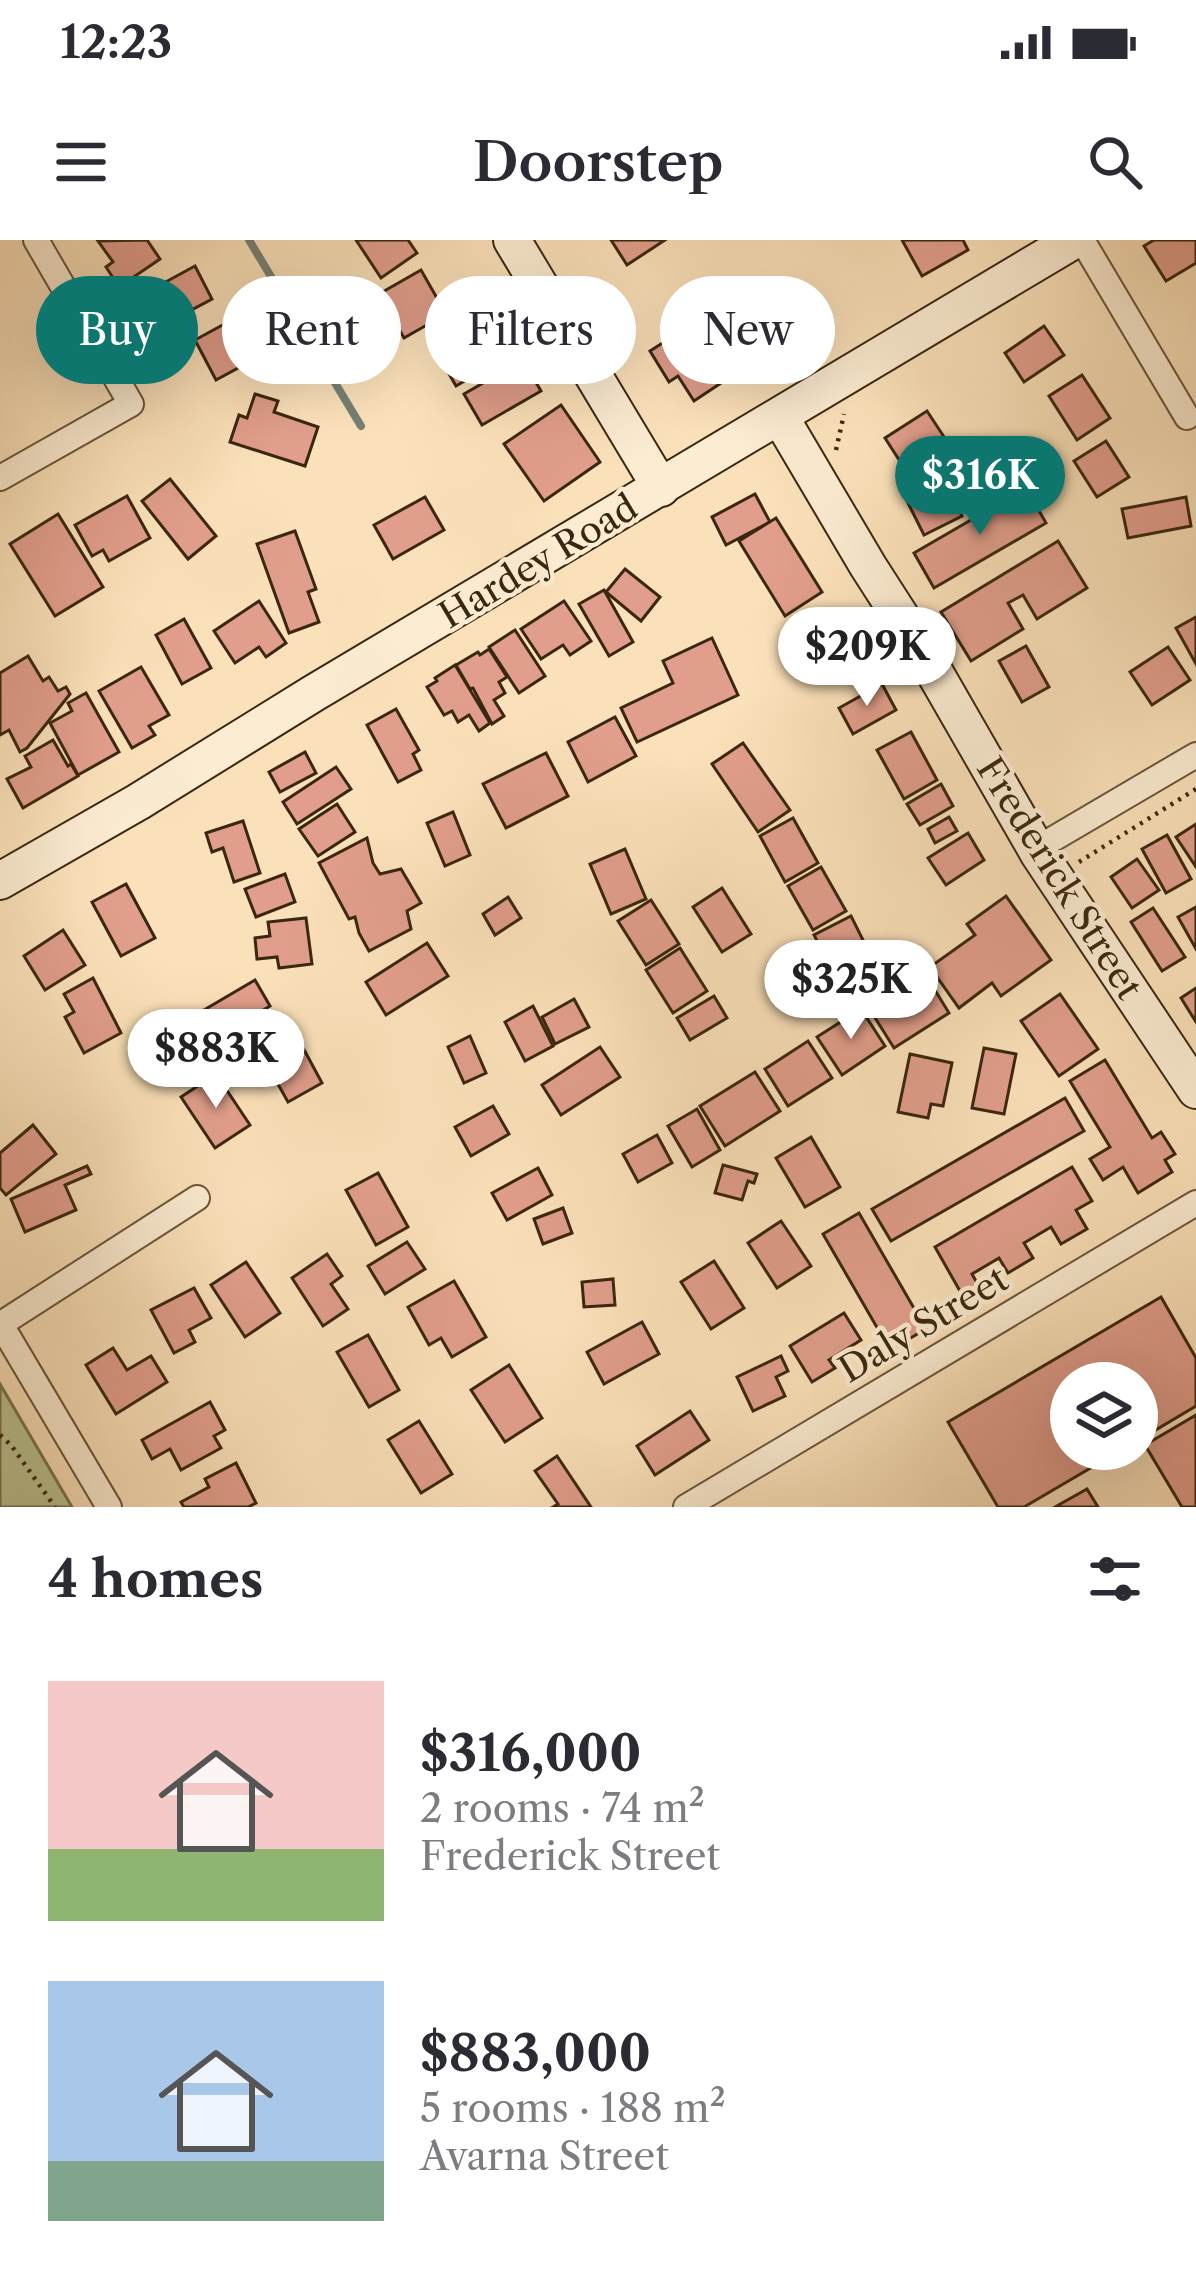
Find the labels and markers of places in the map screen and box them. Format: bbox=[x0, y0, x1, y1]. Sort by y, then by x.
pin: $316K bbox=[896, 436, 1064, 538]
pin: $209K bbox=[783, 607, 951, 709]
pin: $325K bbox=[767, 940, 935, 1042]
pin: $883K bbox=[132, 1009, 300, 1111]

